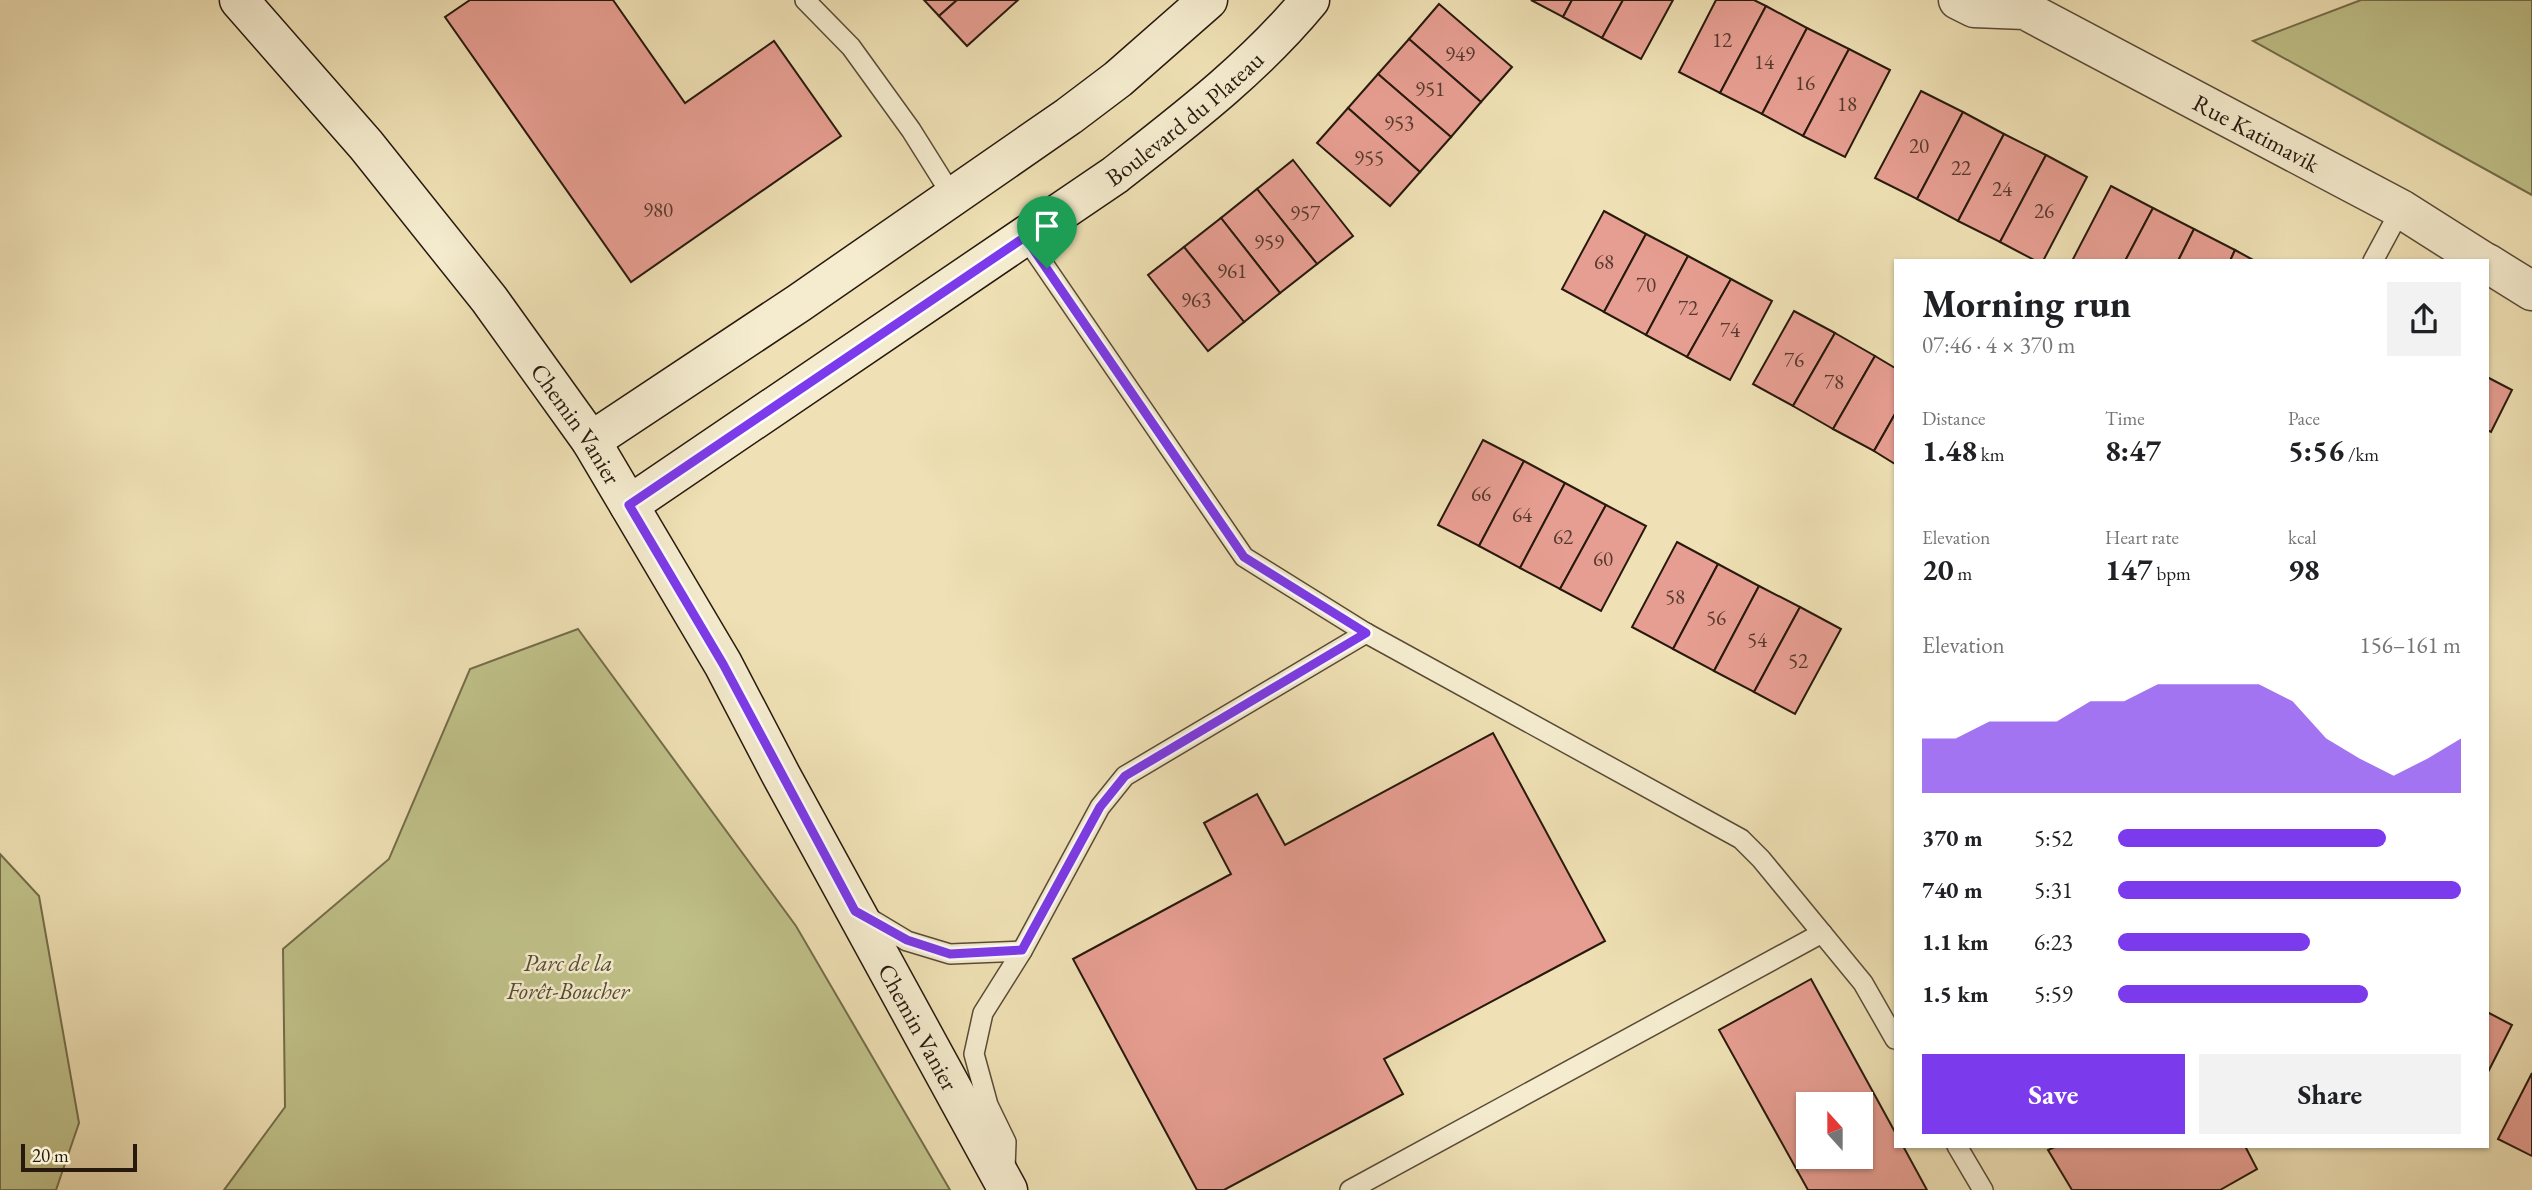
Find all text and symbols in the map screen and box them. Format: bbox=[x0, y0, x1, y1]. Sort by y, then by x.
house number: 12 bbox=[1712, 26, 1732, 53]
house number: 949 bbox=[1445, 40, 1475, 67]
street label: Boulevard du Plateau bbox=[1099, 44, 1270, 193]
house number: 14 bbox=[1754, 48, 1775, 75]
house number: 16 bbox=[1795, 69, 1815, 96]
house number: 951 bbox=[1415, 75, 1445, 102]
street label: Rue Katimavik bbox=[2188, 86, 2326, 179]
house number: 18 bbox=[1837, 90, 1857, 117]
house number: 953 bbox=[1384, 109, 1414, 136]
house number: 20 bbox=[1909, 132, 1929, 159]
house number: 955 bbox=[1354, 144, 1384, 171]
house number: 22 bbox=[1951, 154, 1971, 181]
house number: 24 bbox=[1992, 175, 2013, 202]
house number: 980 bbox=[643, 196, 673, 223]
pin bbox=[1017, 196, 1077, 268]
house number: 26 bbox=[2034, 197, 2054, 224]
house number: 957 bbox=[1290, 199, 1321, 226]
icon: arrive bbox=[1028, 207, 1066, 245]
house number: 959 bbox=[1254, 228, 1284, 255]
house number: 68 bbox=[1594, 248, 1614, 275]
house number: 961 bbox=[1217, 257, 1247, 284]
house number: 70 bbox=[1636, 271, 1656, 298]
text: Morning run bbox=[1922, 279, 2131, 328]
button: share bbox=[2387, 282, 2461, 356]
house number: 963 bbox=[1181, 286, 1211, 313]
house number: 72 bbox=[1678, 294, 1698, 321]
house number: 74 bbox=[1720, 316, 1741, 343]
text: 07:46 · 4 × 370 m bbox=[1922, 330, 2075, 360]
house number: 76 bbox=[1784, 346, 1804, 373]
street label: Chemin Vanier bbox=[524, 357, 628, 490]
house number: 78 bbox=[1824, 368, 1844, 395]
text: Distance bbox=[1922, 406, 1985, 431]
text: Time bbox=[2105, 406, 2145, 431]
text: Pace bbox=[2288, 406, 2320, 431]
text: 1.48 bbox=[1922, 431, 1977, 470]
text: 8:47 bbox=[2105, 431, 2161, 470]
text: 5:56 bbox=[2288, 431, 2344, 470]
text: km bbox=[1977, 442, 2005, 467]
text: /km bbox=[2344, 442, 2379, 467]
house number: 66 bbox=[1471, 480, 1491, 507]
house number: 64 bbox=[1512, 501, 1533, 528]
house number: 62 bbox=[1553, 523, 1573, 550]
text: Elevation bbox=[1922, 525, 1990, 550]
text: Heart rate bbox=[2105, 525, 2179, 550]
text: kcal bbox=[2288, 525, 2317, 550]
house number: 60 bbox=[1593, 545, 1613, 572]
text: 20 bbox=[1922, 550, 1954, 589]
text: 147 bbox=[2105, 550, 2153, 589]
text: 98 bbox=[2288, 550, 2320, 589]
text: m bbox=[1954, 561, 1972, 586]
text: bpm bbox=[2153, 561, 2191, 586]
house number: 58 bbox=[1665, 583, 1685, 610]
house number: 56 bbox=[1706, 604, 1726, 631]
house number: 54 bbox=[1747, 626, 1768, 653]
text: Elevation bbox=[1922, 630, 2005, 660]
text: 156–161 m bbox=[2360, 630, 2461, 660]
house number: 52 bbox=[1788, 647, 1808, 674]
text: 370 m bbox=[1922, 823, 1983, 853]
text: 5:52 bbox=[2034, 823, 2073, 853]
text: 740 m bbox=[1922, 875, 1983, 905]
text: 5:31 bbox=[2034, 875, 2073, 905]
text: 1.1 km bbox=[1922, 927, 1989, 957]
text: 6:23 bbox=[2034, 927, 2073, 957]
park label: Parc de la Forêt-Boucher bbox=[506, 947, 631, 1006]
street label: Chemin Vanier bbox=[871, 958, 966, 1096]
text: 1.5 km bbox=[1922, 979, 1989, 1009]
text: 5:59 bbox=[2034, 979, 2073, 1009]
button: Save bbox=[1922, 1054, 2185, 1134]
button: Share bbox=[2199, 1054, 2461, 1134]
north arrow bbox=[1796, 1092, 1872, 1169]
map controls bbox=[1796, 1092, 1873, 1169]
scale bar bbox=[21, 1141, 136, 1173]
text: 20 m bbox=[32, 1143, 69, 1168]

